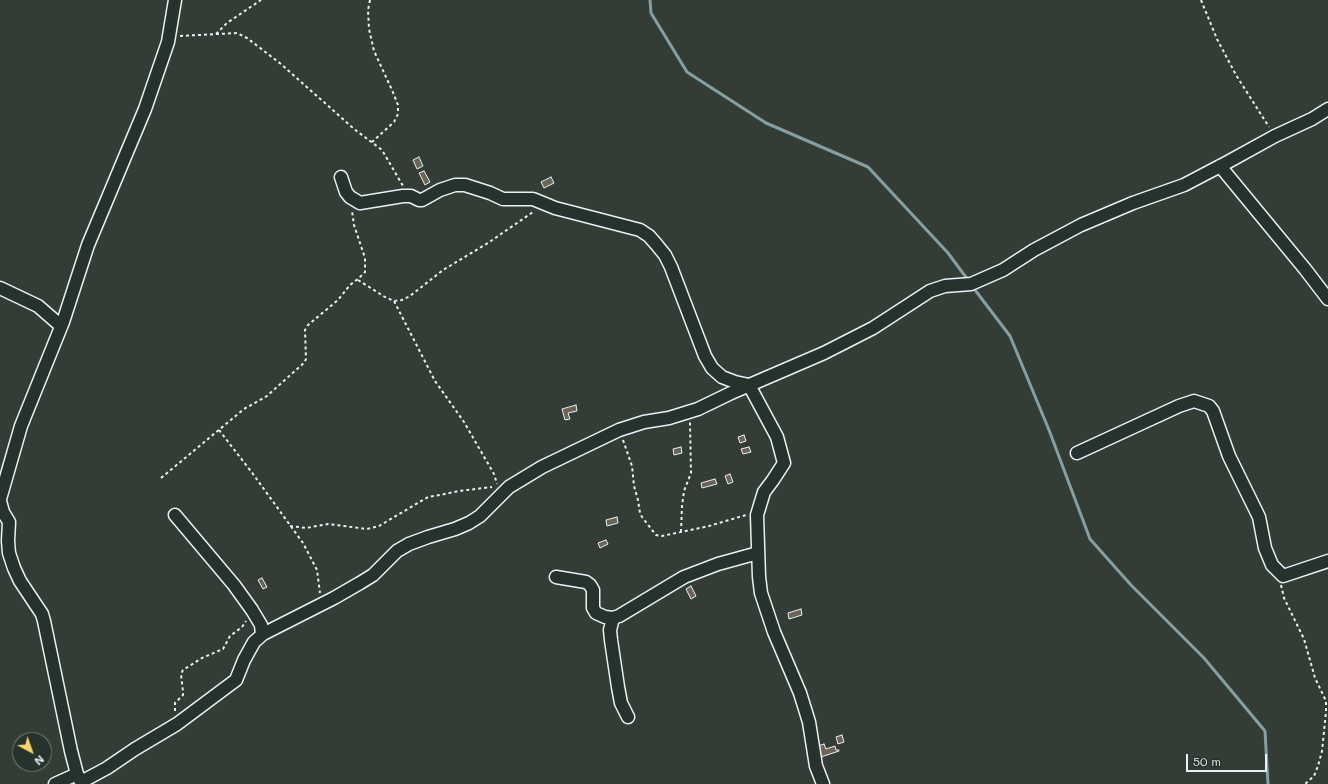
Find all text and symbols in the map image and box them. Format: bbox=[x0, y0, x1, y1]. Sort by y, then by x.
north arrow bbox=[12, 732, 52, 772]
scale bar bbox=[1188, 746, 1269, 772]
text: N bbox=[31, 752, 48, 769]
text: 50 m bbox=[1193, 753, 1221, 769]

